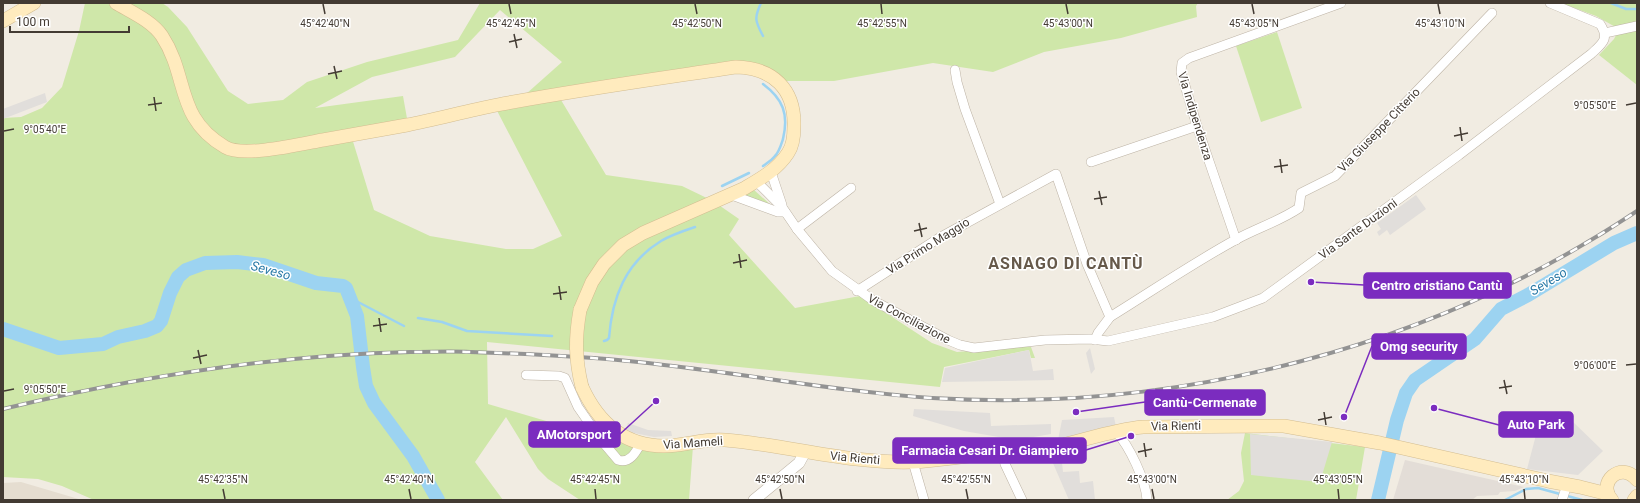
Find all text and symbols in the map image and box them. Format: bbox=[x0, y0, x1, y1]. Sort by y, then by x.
scale bar bbox=[10, 8, 129, 34]
text: 100 m bbox=[16, 15, 50, 29]
text: 45°42'40"N bbox=[300, 18, 350, 29]
text: 45°42'45"N bbox=[486, 18, 536, 29]
text: 45°42'50"N bbox=[672, 18, 722, 29]
text: 45°42'55"N bbox=[857, 18, 907, 29]
text: 45°43'00"N bbox=[1043, 18, 1093, 29]
text: 45°43'05"N bbox=[1229, 18, 1279, 29]
text: 45°43'10"N bbox=[1415, 18, 1465, 29]
street label: Via Indipendenza bbox=[1175, 70, 1215, 162]
street label: Via Giuseppe Citterio bbox=[1335, 85, 1423, 175]
text: 9°05'50"E bbox=[1574, 100, 1617, 111]
text: 9°05'40"E bbox=[24, 124, 67, 135]
street label: Via Sante Duzioni bbox=[1316, 196, 1400, 262]
street label: Via Primo Maggio bbox=[884, 215, 972, 277]
district label: ASNAGO DI CANTÙ bbox=[988, 254, 1144, 273]
water label: Seveso bbox=[249, 258, 292, 283]
water label: Seveso bbox=[1527, 265, 1569, 298]
callout: Centro cristiano Cantù bbox=[1364, 273, 1511, 298]
text: Centro cristiano Cantù bbox=[1371, 278, 1503, 293]
street label: Via Conciliazione bbox=[865, 291, 953, 347]
callout: Omg security bbox=[1372, 334, 1466, 359]
text: Omg security bbox=[1380, 339, 1458, 354]
text: 9°06'00"E bbox=[1574, 360, 1617, 371]
text: 9°05'50"E bbox=[24, 384, 67, 395]
callout: Cantù-Cermenate bbox=[1145, 390, 1265, 415]
text: Cantù-Cermenate bbox=[1153, 395, 1257, 410]
callout: Auto Park bbox=[1499, 412, 1573, 437]
text: Auto Park bbox=[1507, 417, 1566, 432]
street label: Via Rienti bbox=[1151, 419, 1201, 433]
callout: AMotorsport bbox=[529, 422, 620, 447]
text: AMotorsport bbox=[537, 427, 612, 442]
street label: Via Mameli bbox=[663, 434, 723, 452]
callout: Farmacia Cesari Dr. Giampiero bbox=[893, 438, 1086, 463]
text: Farmacia Cesari Dr. Giampiero bbox=[901, 443, 1079, 458]
street label: Via Rienti bbox=[829, 449, 881, 467]
text: 45°42'35"N bbox=[198, 474, 248, 485]
text: 45°42'40"N bbox=[384, 474, 434, 485]
text: 45°42'45"N bbox=[570, 474, 620, 485]
text: 45°42'50"N bbox=[755, 474, 805, 485]
text: 45°42'55"N bbox=[941, 474, 991, 485]
text: 45°43'00"N bbox=[1127, 474, 1177, 485]
text: 45°43'05"N bbox=[1313, 474, 1363, 485]
text: 45°43'10"N bbox=[1499, 474, 1549, 485]

